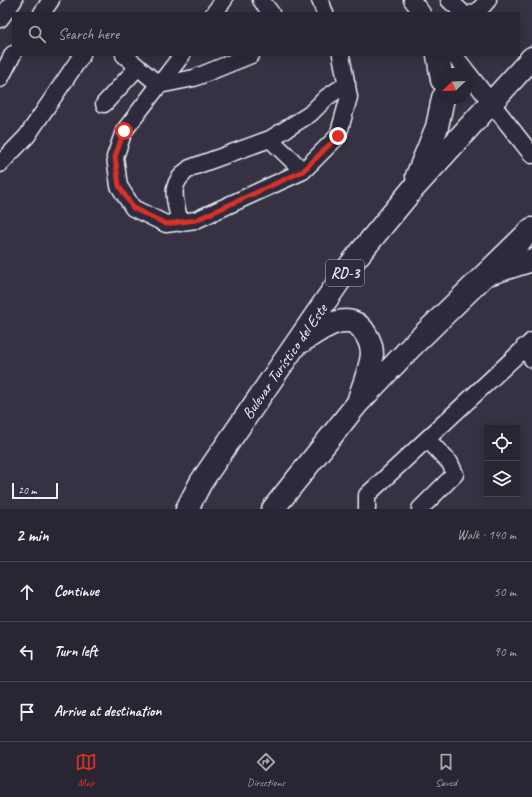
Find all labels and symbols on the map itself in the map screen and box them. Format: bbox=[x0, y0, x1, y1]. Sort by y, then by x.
north arrow bbox=[436, 68, 472, 104]
route start bbox=[115, 122, 133, 140]
route end bbox=[329, 127, 347, 145]
road number: RD-3 bbox=[326, 260, 364, 286]
street label: Bulevar Turístico del Este bbox=[238, 299, 333, 423]
scale bar bbox=[12, 481, 58, 500]

